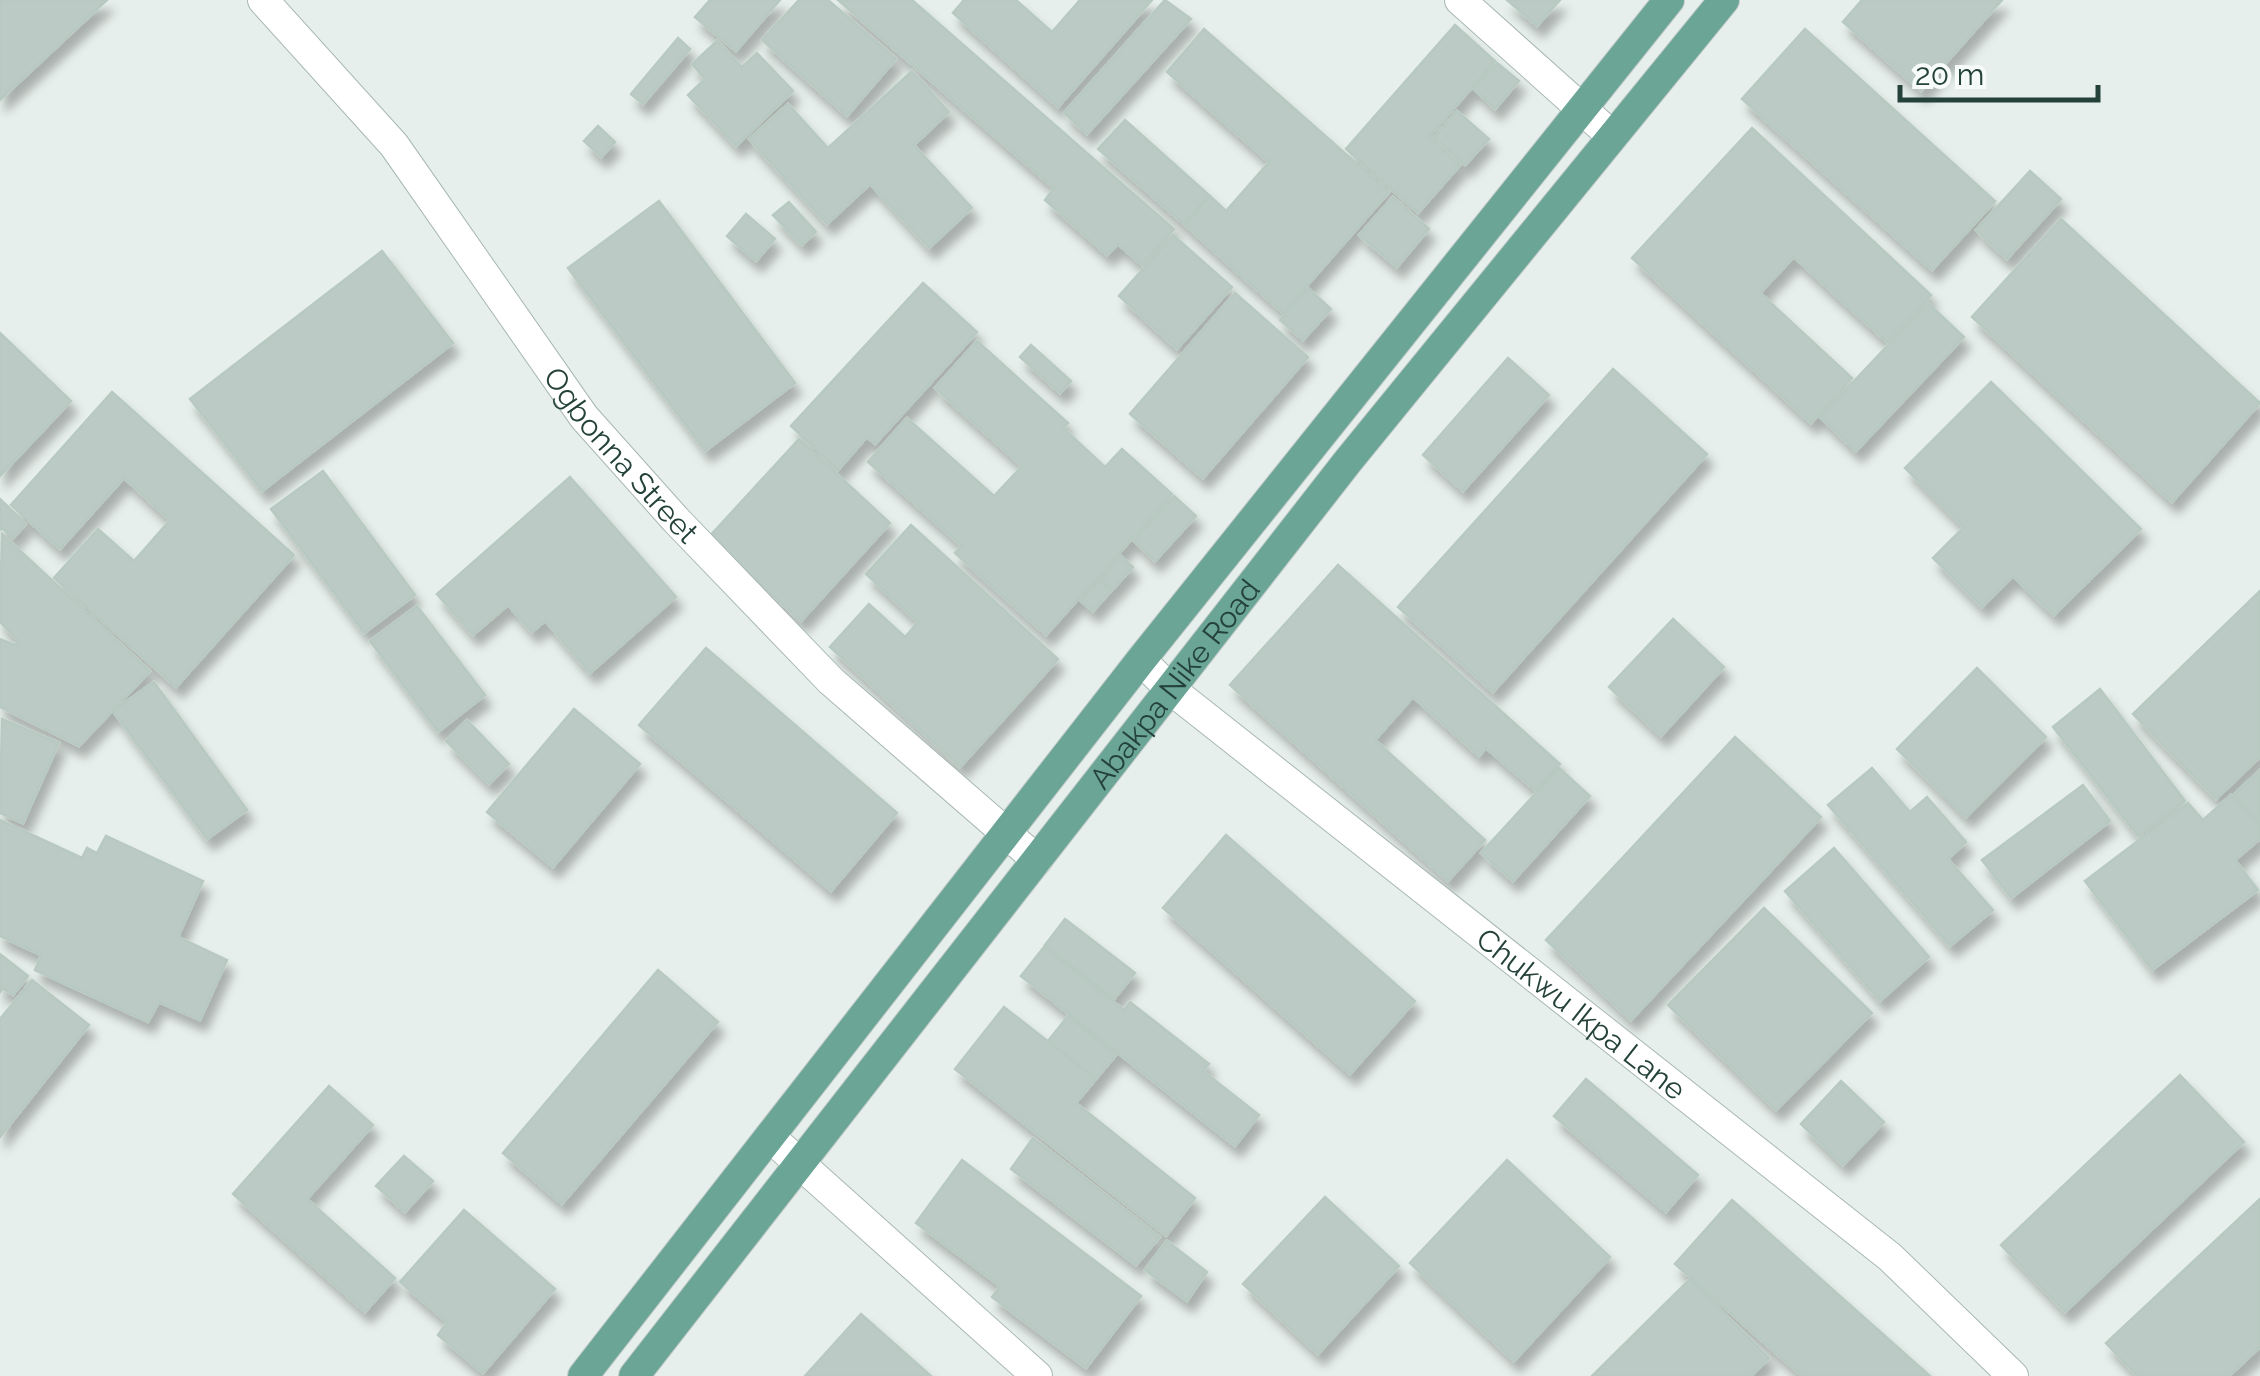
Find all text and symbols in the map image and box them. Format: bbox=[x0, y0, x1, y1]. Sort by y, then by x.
scale bar bbox=[1900, 40, 2098, 102]
text: 20 m bbox=[1915, 57, 1984, 92]
street label: Ogbonna Street bbox=[537, 360, 706, 550]
street label: Abakpa Nike Road bbox=[1082, 572, 1267, 795]
street label: Chukwu Ikpa Lane bbox=[1470, 920, 1693, 1107]

